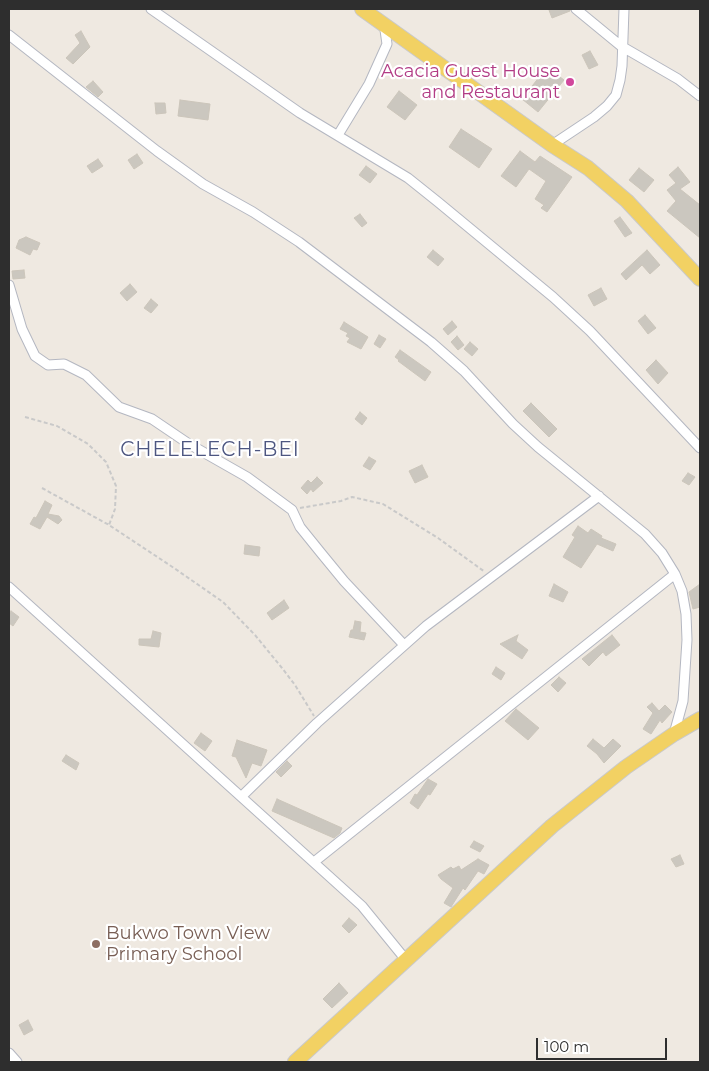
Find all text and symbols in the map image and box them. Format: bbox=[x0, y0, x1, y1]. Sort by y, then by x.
place label: Acacia Guest House and Restaurant bbox=[381, 61, 560, 104]
marker: Acacia Guest House and Restaurant bbox=[564, 76, 576, 88]
district label: CHELELECH-BEI bbox=[119, 438, 301, 462]
place label: Bukwo Town View Primary School bbox=[106, 923, 270, 966]
marker: Bukwo Town View Primary School bbox=[90, 938, 102, 950]
scale bar bbox=[539, 1028, 670, 1060]
text: 100 m bbox=[544, 1037, 589, 1056]

